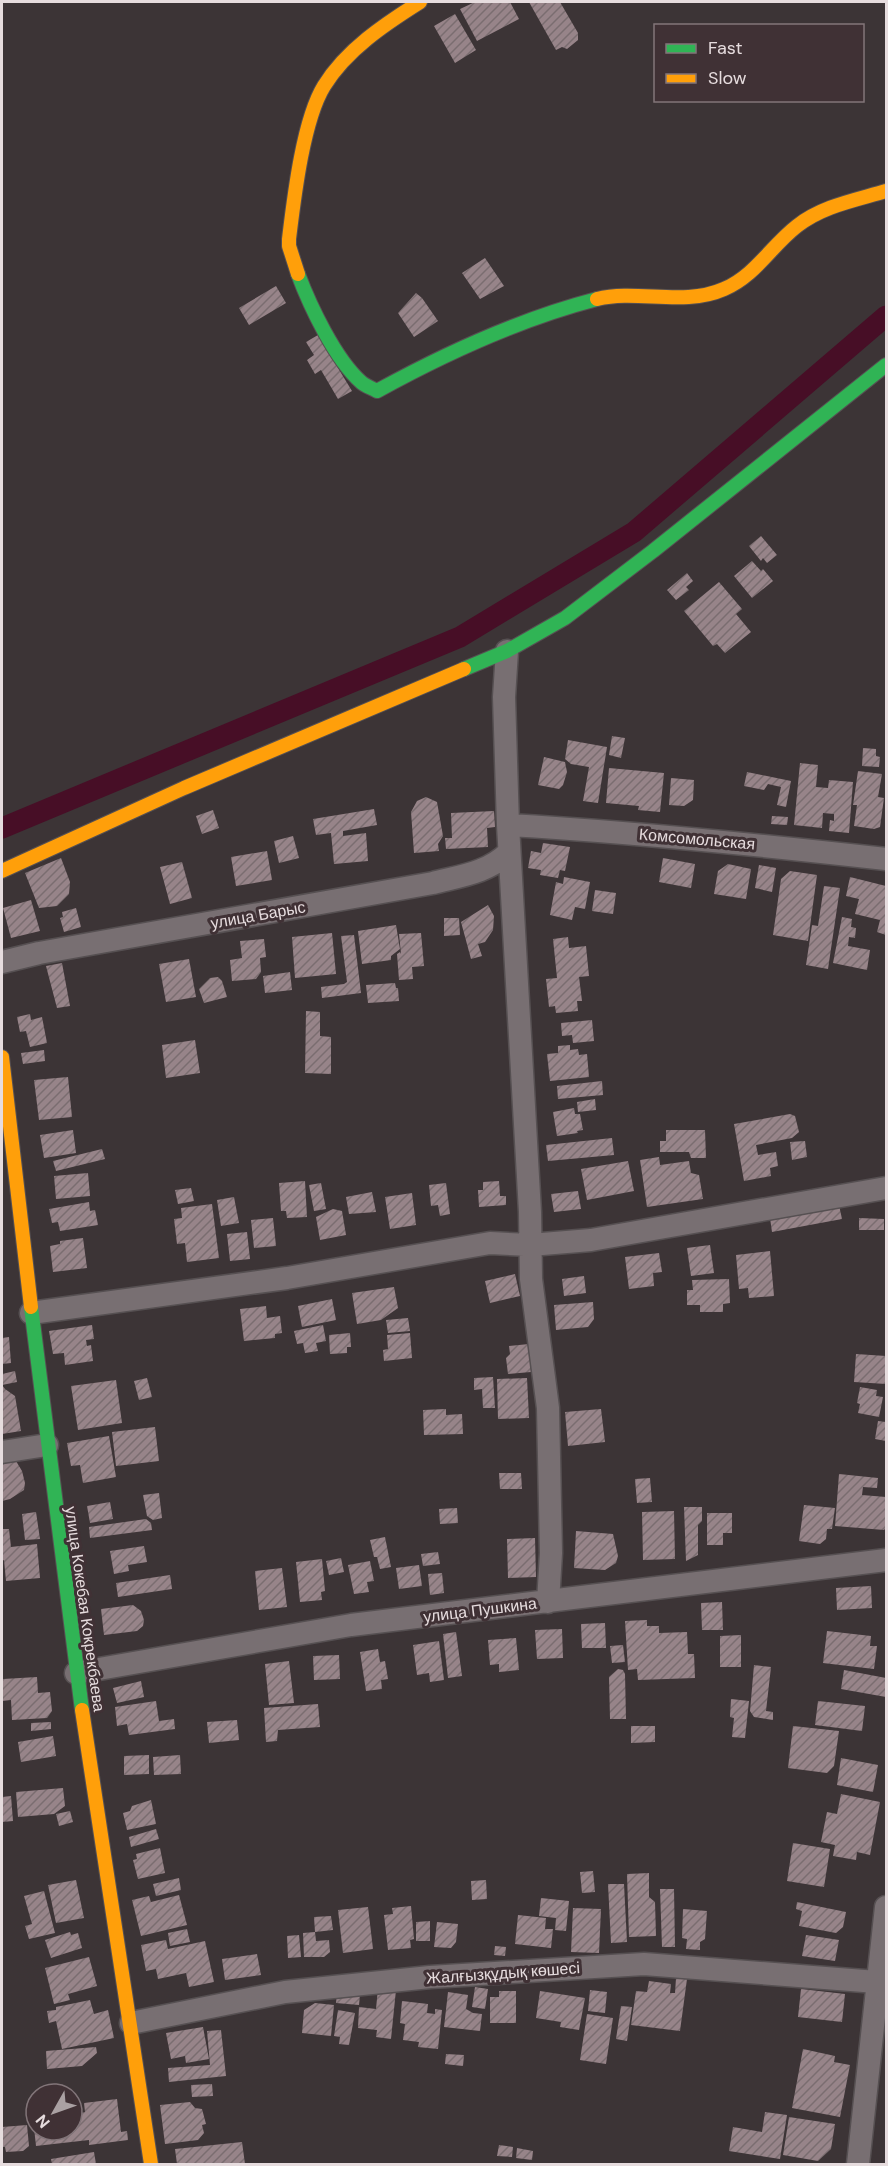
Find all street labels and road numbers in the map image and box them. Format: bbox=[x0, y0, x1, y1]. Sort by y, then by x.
street label: Комсомольская bbox=[638, 823, 756, 855]
street label: улица Барыс bbox=[209, 896, 307, 934]
street label: улица Кокебая Кокрекбаева bbox=[60, 1505, 110, 1713]
street label: улица Пушкина bbox=[422, 1593, 538, 1627]
street label: Жалғызқұдық көшесі bbox=[425, 1957, 581, 1989]

